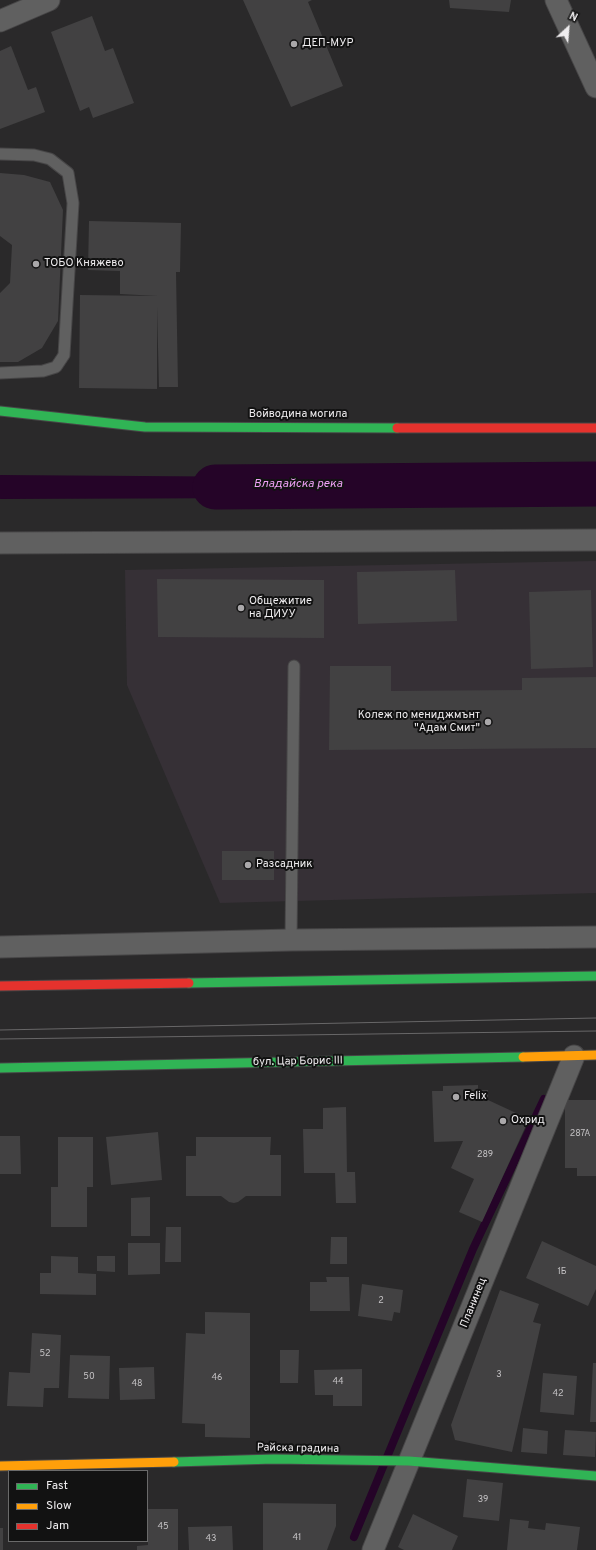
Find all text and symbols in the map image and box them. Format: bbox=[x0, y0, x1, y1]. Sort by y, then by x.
north arrow bbox=[548, 8, 588, 48]
text: N bbox=[567, 9, 580, 25]
place label: ДЕП-МУР bbox=[302, 37, 353, 51]
marker: ДЕП-МУР bbox=[289, 39, 299, 49]
place label: ТОБО Княжево bbox=[44, 257, 124, 271]
marker: ТОБО Княжево bbox=[31, 259, 41, 269]
street label: Войводина могила bbox=[249, 408, 347, 422]
water label: Владайска река bbox=[254, 478, 342, 492]
place label: Общежитие на ДИУУ bbox=[249, 595, 312, 621]
marker: Общежитие на ДИУУ bbox=[236, 603, 246, 613]
place label: Колеж по мениджмънт "Адам Смит" bbox=[358, 709, 480, 735]
marker: Колеж по мениджмънт "Адам Смит" bbox=[483, 717, 493, 727]
place label: Разсадник bbox=[256, 858, 313, 872]
marker: Разсадник bbox=[243, 860, 253, 870]
street label: бул. Цар Борис III bbox=[253, 1055, 343, 1069]
place label: Felix bbox=[464, 1090, 487, 1104]
marker: Felix bbox=[451, 1092, 461, 1102]
place label: Охрид bbox=[511, 1114, 545, 1128]
marker: Охрид bbox=[498, 1116, 508, 1126]
house number: 287A bbox=[570, 1129, 590, 1139]
house number: 289 bbox=[477, 1150, 493, 1160]
house number: 1Б bbox=[557, 1267, 567, 1277]
street label: Планинец bbox=[458, 1276, 490, 1330]
house number: 2 bbox=[378, 1296, 384, 1306]
house number: 52 bbox=[39, 1349, 51, 1359]
house number: 3 bbox=[496, 1370, 502, 1380]
house number: 50 bbox=[83, 1372, 95, 1382]
house number: 46 bbox=[212, 1373, 222, 1383]
house number: 44 bbox=[332, 1377, 344, 1387]
house number: 48 bbox=[131, 1379, 143, 1389]
house number: 42 bbox=[552, 1389, 564, 1399]
street label: Райска градина bbox=[257, 1442, 339, 1456]
legend bbox=[8, 1470, 148, 1542]
text: Fast bbox=[46, 1478, 68, 1494]
house number: 39 bbox=[478, 1495, 488, 1505]
text: Slow bbox=[46, 1498, 72, 1514]
text: Jam bbox=[46, 1518, 69, 1534]
house number: 45 bbox=[157, 1522, 169, 1532]
house number: 41 bbox=[293, 1533, 301, 1543]
house number: 43 bbox=[205, 1534, 217, 1544]

